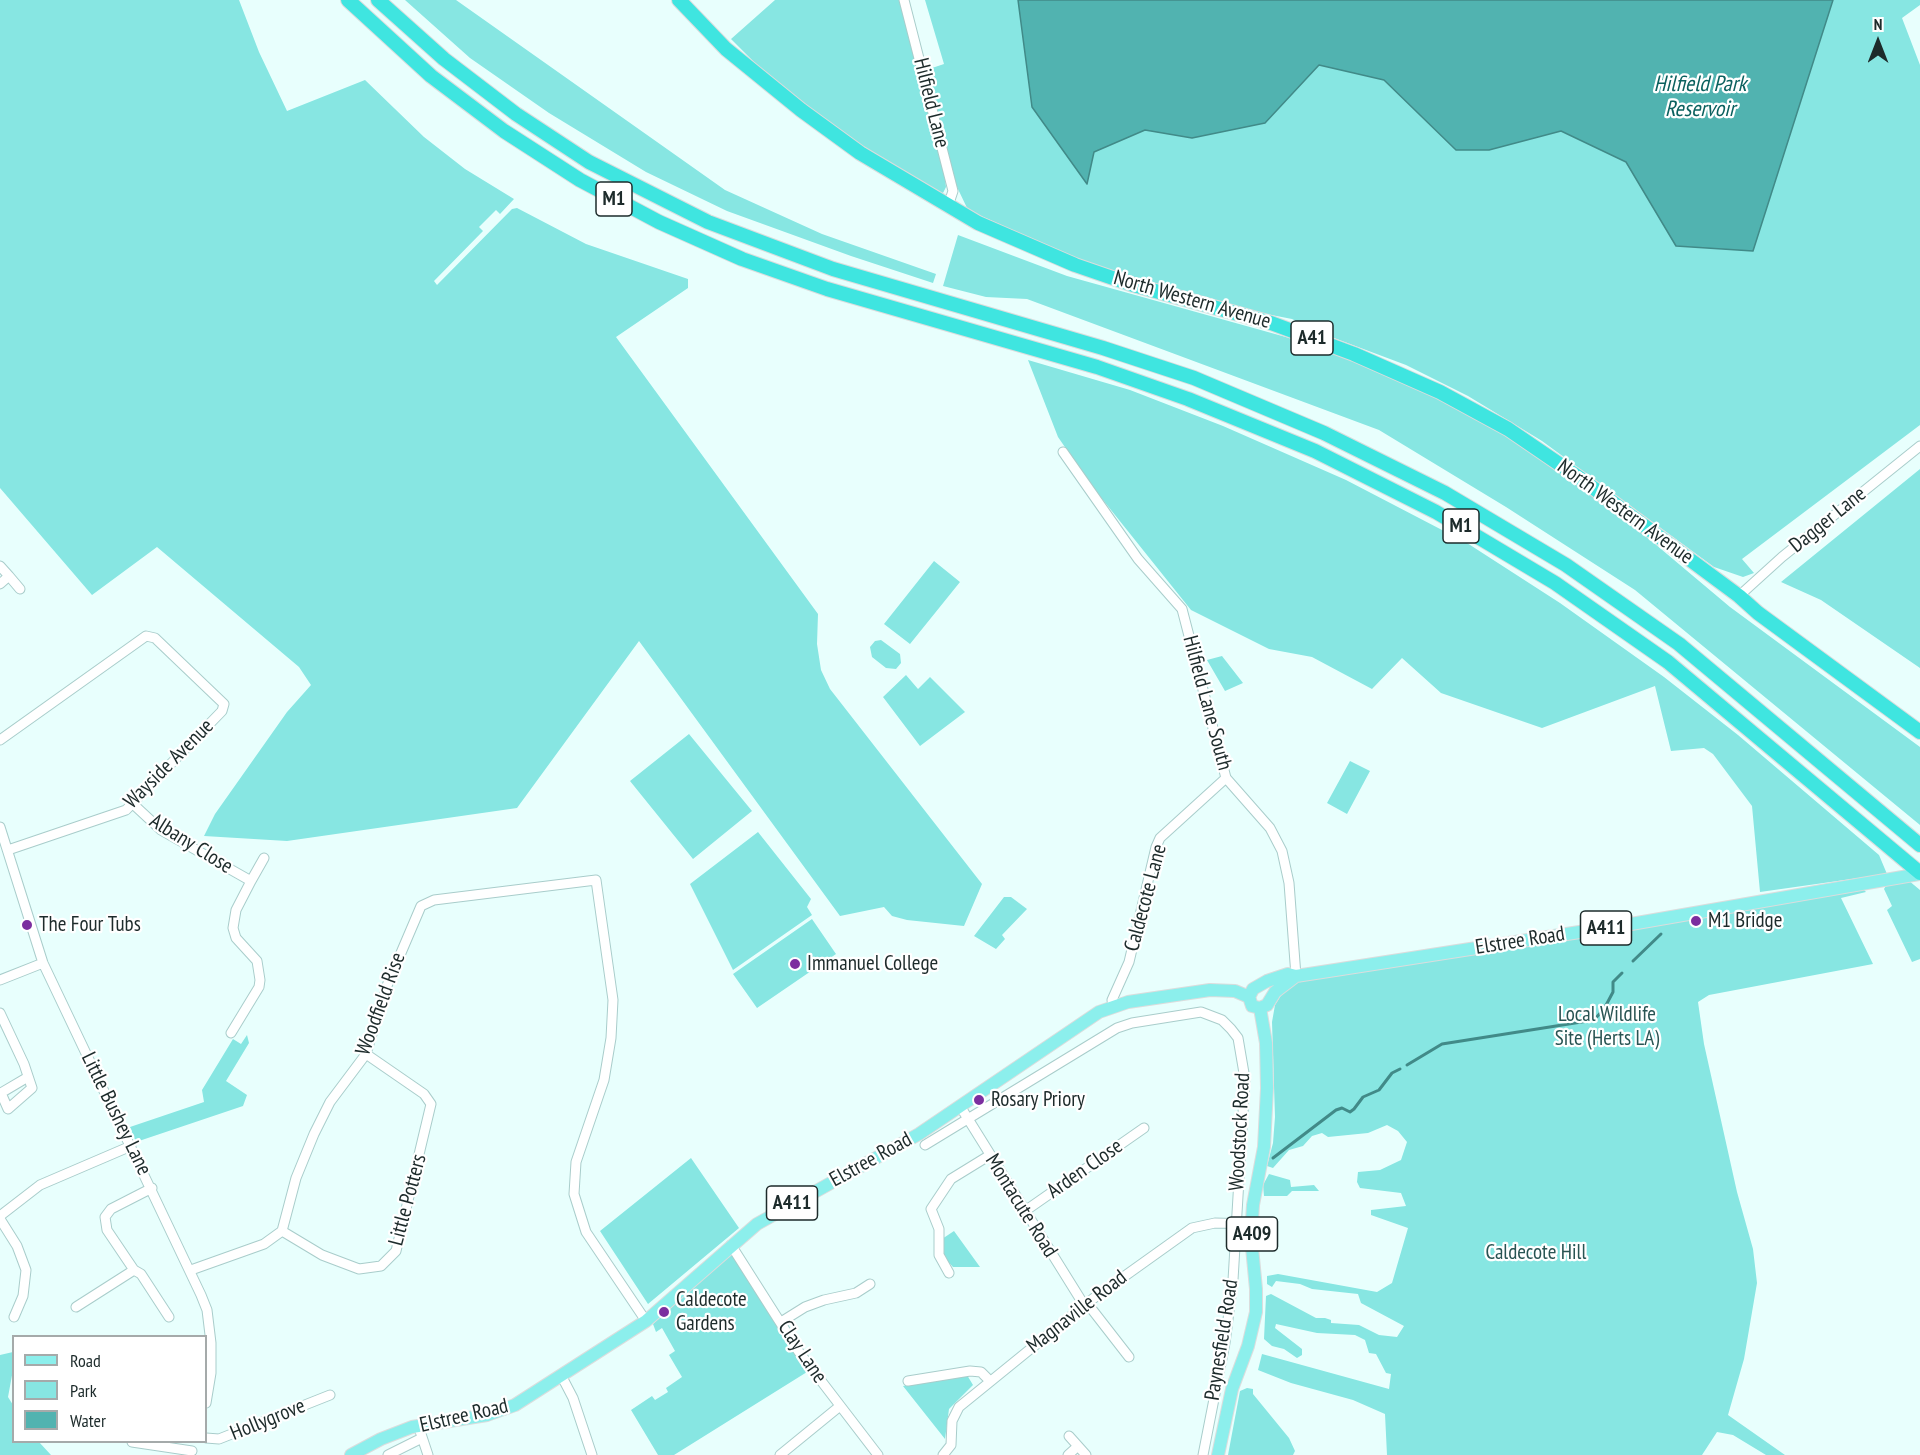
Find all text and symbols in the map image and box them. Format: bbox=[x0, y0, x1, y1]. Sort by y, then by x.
north arrow bbox=[1848, 12, 1908, 72]
text: N bbox=[1874, 14, 1882, 34]
street label: Hilfield Lane bbox=[908, 55, 954, 151]
water label: Hilfield Park Reservoir bbox=[1654, 72, 1746, 124]
road number: M1 bbox=[596, 182, 632, 216]
street label: North Western Avenue bbox=[1111, 266, 1273, 334]
road number: A41 bbox=[1291, 321, 1333, 355]
street label: North Western Avenue bbox=[1552, 454, 1698, 570]
street label: Dagger Lane bbox=[1785, 482, 1871, 558]
road number: M1 bbox=[1443, 509, 1479, 543]
street label: Hilfield Lane South bbox=[1177, 633, 1237, 773]
street label: Wayside Avenue bbox=[119, 714, 219, 814]
street label: Albany Close bbox=[145, 809, 237, 879]
street label: Caldecote Lane bbox=[1120, 842, 1172, 954]
place label: M1 Bridge bbox=[1708, 908, 1782, 934]
road number: A411 bbox=[1580, 911, 1632, 945]
place label: The Four Tubs bbox=[39, 912, 141, 938]
marker: M1 Bridge bbox=[1689, 914, 1703, 928]
marker: The Four Tubs bbox=[20, 918, 34, 932]
street label: Elstree Road bbox=[1474, 922, 1566, 960]
street label: Woodfield Rise bbox=[351, 949, 411, 1059]
place label: Immanuel College bbox=[807, 951, 938, 977]
marker: Immanuel College bbox=[788, 957, 802, 971]
park label: Local Wildlife Site (Herts LA) bbox=[1555, 1002, 1659, 1052]
street label: Little Bushey Lane bbox=[75, 1048, 157, 1180]
street label: Woodstock Road bbox=[1224, 1072, 1256, 1192]
place label: Rosary Priory bbox=[991, 1087, 1085, 1113]
marker: Rosary Priory bbox=[972, 1093, 986, 1107]
street label: Elstree Road bbox=[826, 1127, 916, 1193]
street label: Arden Close bbox=[1042, 1134, 1128, 1204]
street label: Montacute Road bbox=[979, 1150, 1063, 1262]
street label: Little Potters bbox=[384, 1151, 432, 1249]
road number: A411 bbox=[766, 1186, 818, 1220]
road number: A409 bbox=[1226, 1217, 1278, 1251]
park label: Caldecote Hill bbox=[1486, 1240, 1586, 1266]
street label: Magnaville Road bbox=[1022, 1265, 1132, 1359]
street label: Paynesfield Road bbox=[1200, 1278, 1244, 1402]
place label: Caldecote Gardens bbox=[676, 1287, 747, 1337]
marker: Caldecote Gardens bbox=[657, 1305, 671, 1319]
street label: Clay Lane bbox=[772, 1316, 832, 1388]
legend bbox=[12, 1335, 207, 1443]
text: Road bbox=[70, 1349, 101, 1372]
text: Park bbox=[70, 1379, 97, 1402]
street label: Hollygrove bbox=[227, 1394, 309, 1446]
street label: Elstree Road bbox=[417, 1394, 511, 1438]
text: Water bbox=[70, 1409, 106, 1432]

